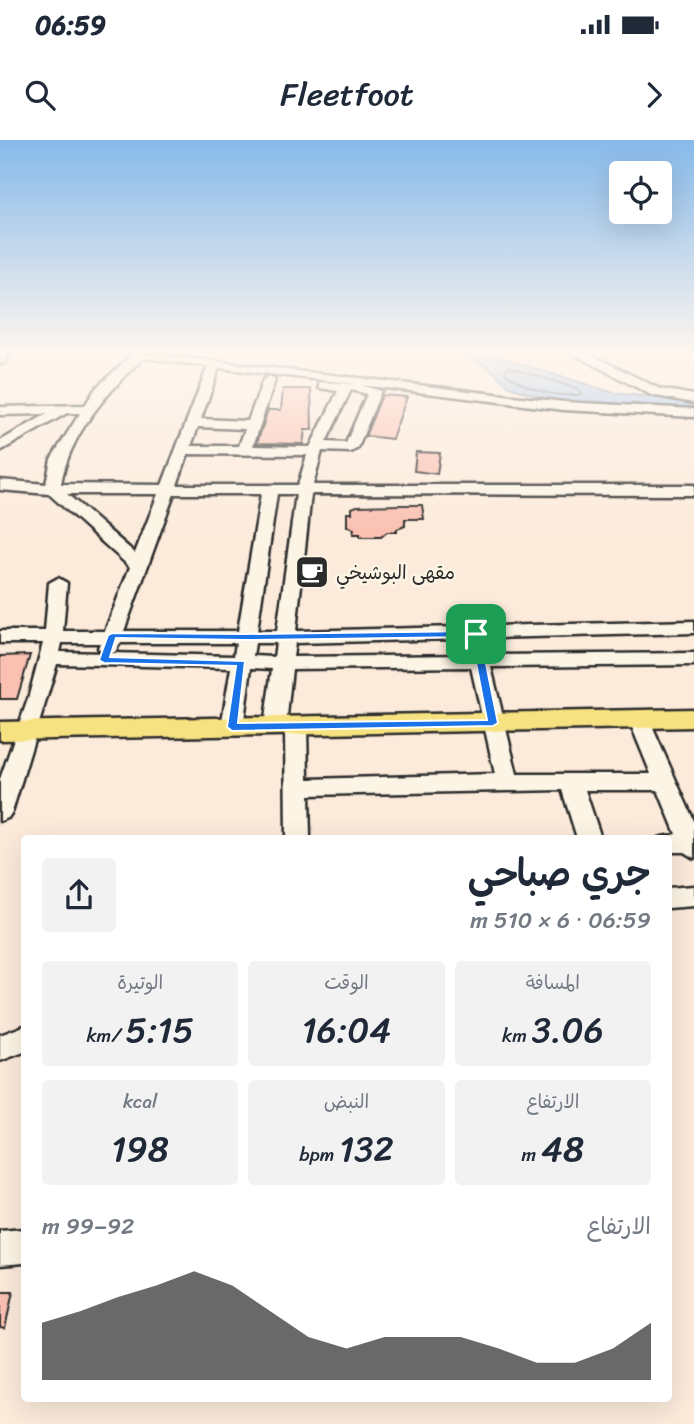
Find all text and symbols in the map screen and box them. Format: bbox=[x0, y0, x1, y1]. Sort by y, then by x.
text: 06:59 bbox=[35, 2, 106, 48]
text: Fleetfoot bbox=[280, 66, 414, 123]
icon: search bbox=[21, 76, 59, 114]
icon: forward bbox=[635, 76, 673, 114]
map controls bbox=[609, 161, 672, 224]
button: locate bbox=[609, 161, 672, 224]
cafe icon: مقهى البوشيخي bbox=[293, 553, 331, 591]
place label: مقهى البوشيخي bbox=[336, 556, 455, 589]
pin bbox=[446, 604, 506, 664]
icon: arrive bbox=[457, 615, 495, 653]
text: جري صباحي bbox=[467, 840, 651, 907]
button: share bbox=[42, 858, 116, 932]
text: 06:59 · 6 × 510 m bbox=[470, 900, 651, 941]
text: الوتيرة bbox=[117, 966, 163, 999]
text: الوقت bbox=[324, 966, 369, 999]
text: المسافة bbox=[526, 966, 580, 999]
text: 5:15 bbox=[126, 999, 194, 1061]
text: 16:04 bbox=[302, 999, 391, 1061]
text: 3.06 bbox=[532, 999, 604, 1061]
text: /km bbox=[86, 1019, 126, 1052]
text: km bbox=[502, 1019, 532, 1052]
text: kcal bbox=[123, 1085, 157, 1118]
text: النبض bbox=[324, 1085, 369, 1118]
text: الارتفاع bbox=[526, 1085, 579, 1118]
text: 198 bbox=[111, 1118, 169, 1180]
text: 132 bbox=[339, 1118, 394, 1180]
text: 48 bbox=[541, 1118, 584, 1180]
text: bpm bbox=[299, 1138, 339, 1171]
text: m bbox=[522, 1138, 541, 1171]
text: 92–99 m bbox=[42, 1206, 134, 1247]
text: الارتفاع bbox=[587, 1206, 651, 1247]

